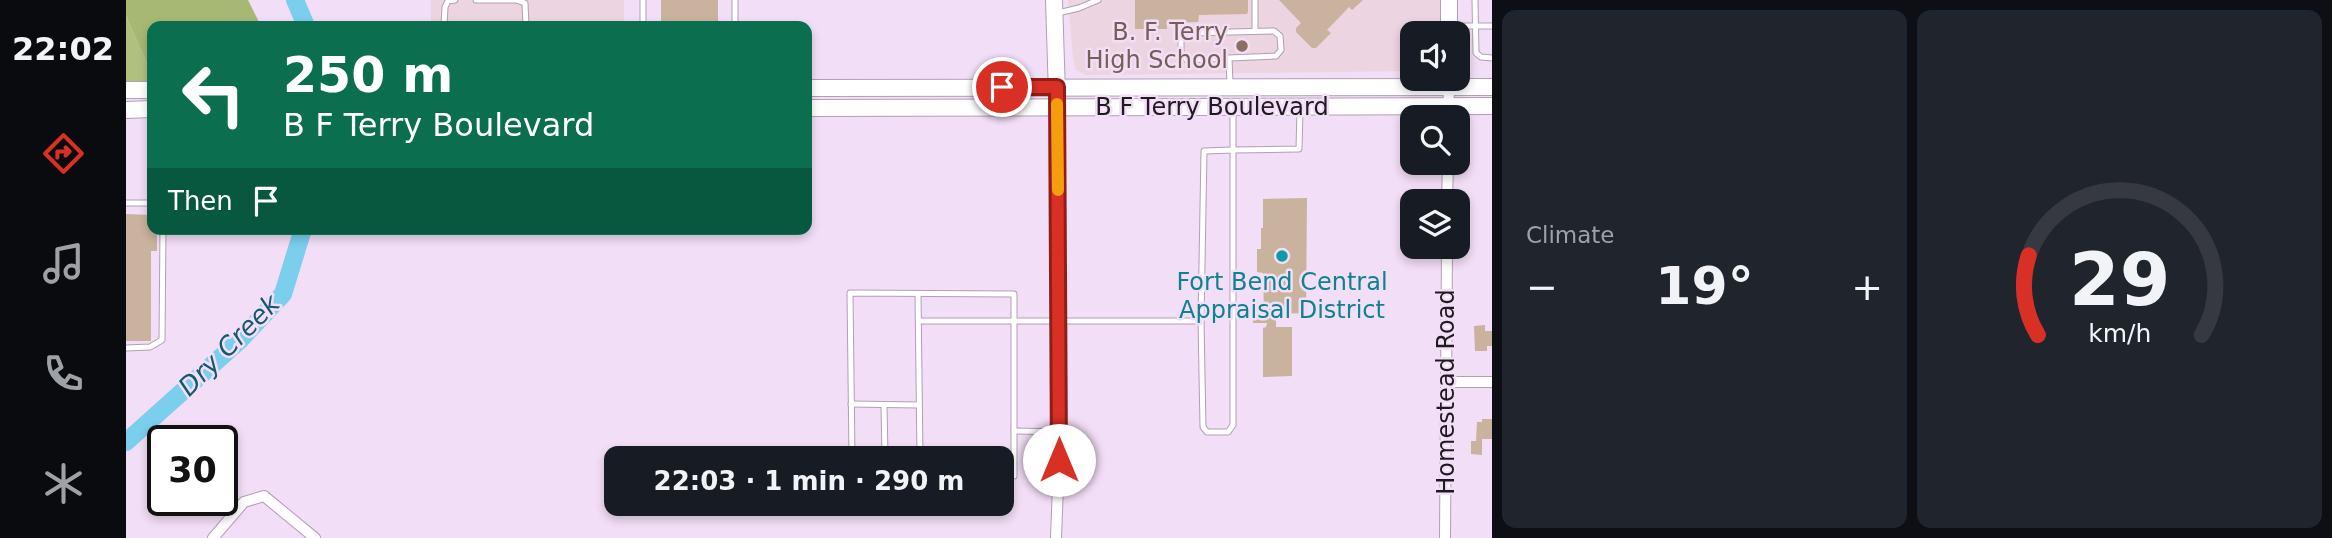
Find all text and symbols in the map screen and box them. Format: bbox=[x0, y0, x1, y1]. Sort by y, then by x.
place label: B. F. Terry High School bbox=[1086, 18, 1228, 74]
map controls bbox=[1400, 21, 1470, 259]
button: sound bbox=[1400, 21, 1470, 91]
text: 22:02 bbox=[12, 30, 114, 68]
marker: B. F. Terry High School bbox=[1234, 38, 1250, 54]
text: 250 m bbox=[283, 47, 453, 104]
icon: left bbox=[168, 49, 259, 140]
pin bbox=[972, 57, 1032, 117]
icon: arrive bbox=[983, 68, 1021, 106]
street label: B F Terry Boulevard bbox=[1095, 93, 1329, 121]
button: search bbox=[1400, 105, 1470, 175]
text: B F Terry Boulevard bbox=[283, 106, 594, 144]
icon: directions bbox=[39, 129, 88, 178]
icon: arrive bbox=[247, 182, 285, 220]
text: Then bbox=[168, 186, 233, 216]
button: layers bbox=[1400, 189, 1470, 259]
text: Climate bbox=[1526, 222, 1615, 248]
text: 29 bbox=[2069, 237, 2170, 322]
icon: music bbox=[39, 239, 88, 288]
marker: Fort Bend Central Appraisal District bbox=[1274, 248, 1290, 264]
text: 19° bbox=[1655, 256, 1754, 316]
text: − bbox=[1526, 265, 1558, 309]
text: + bbox=[1851, 265, 1883, 309]
place label: Fort Bend Central Appraisal District bbox=[1176, 268, 1388, 324]
water label: Dry Creek bbox=[172, 288, 286, 402]
street label: Homestead Road bbox=[1432, 289, 1460, 495]
text: km/h bbox=[2088, 319, 2151, 348]
icon: phone bbox=[39, 349, 88, 398]
position arrow bbox=[1022, 423, 1096, 497]
speed limit sign: 30 bbox=[147, 425, 238, 516]
icon: climate bbox=[39, 459, 88, 508]
text: 22:03 · 1 min · 290 m bbox=[654, 466, 964, 496]

